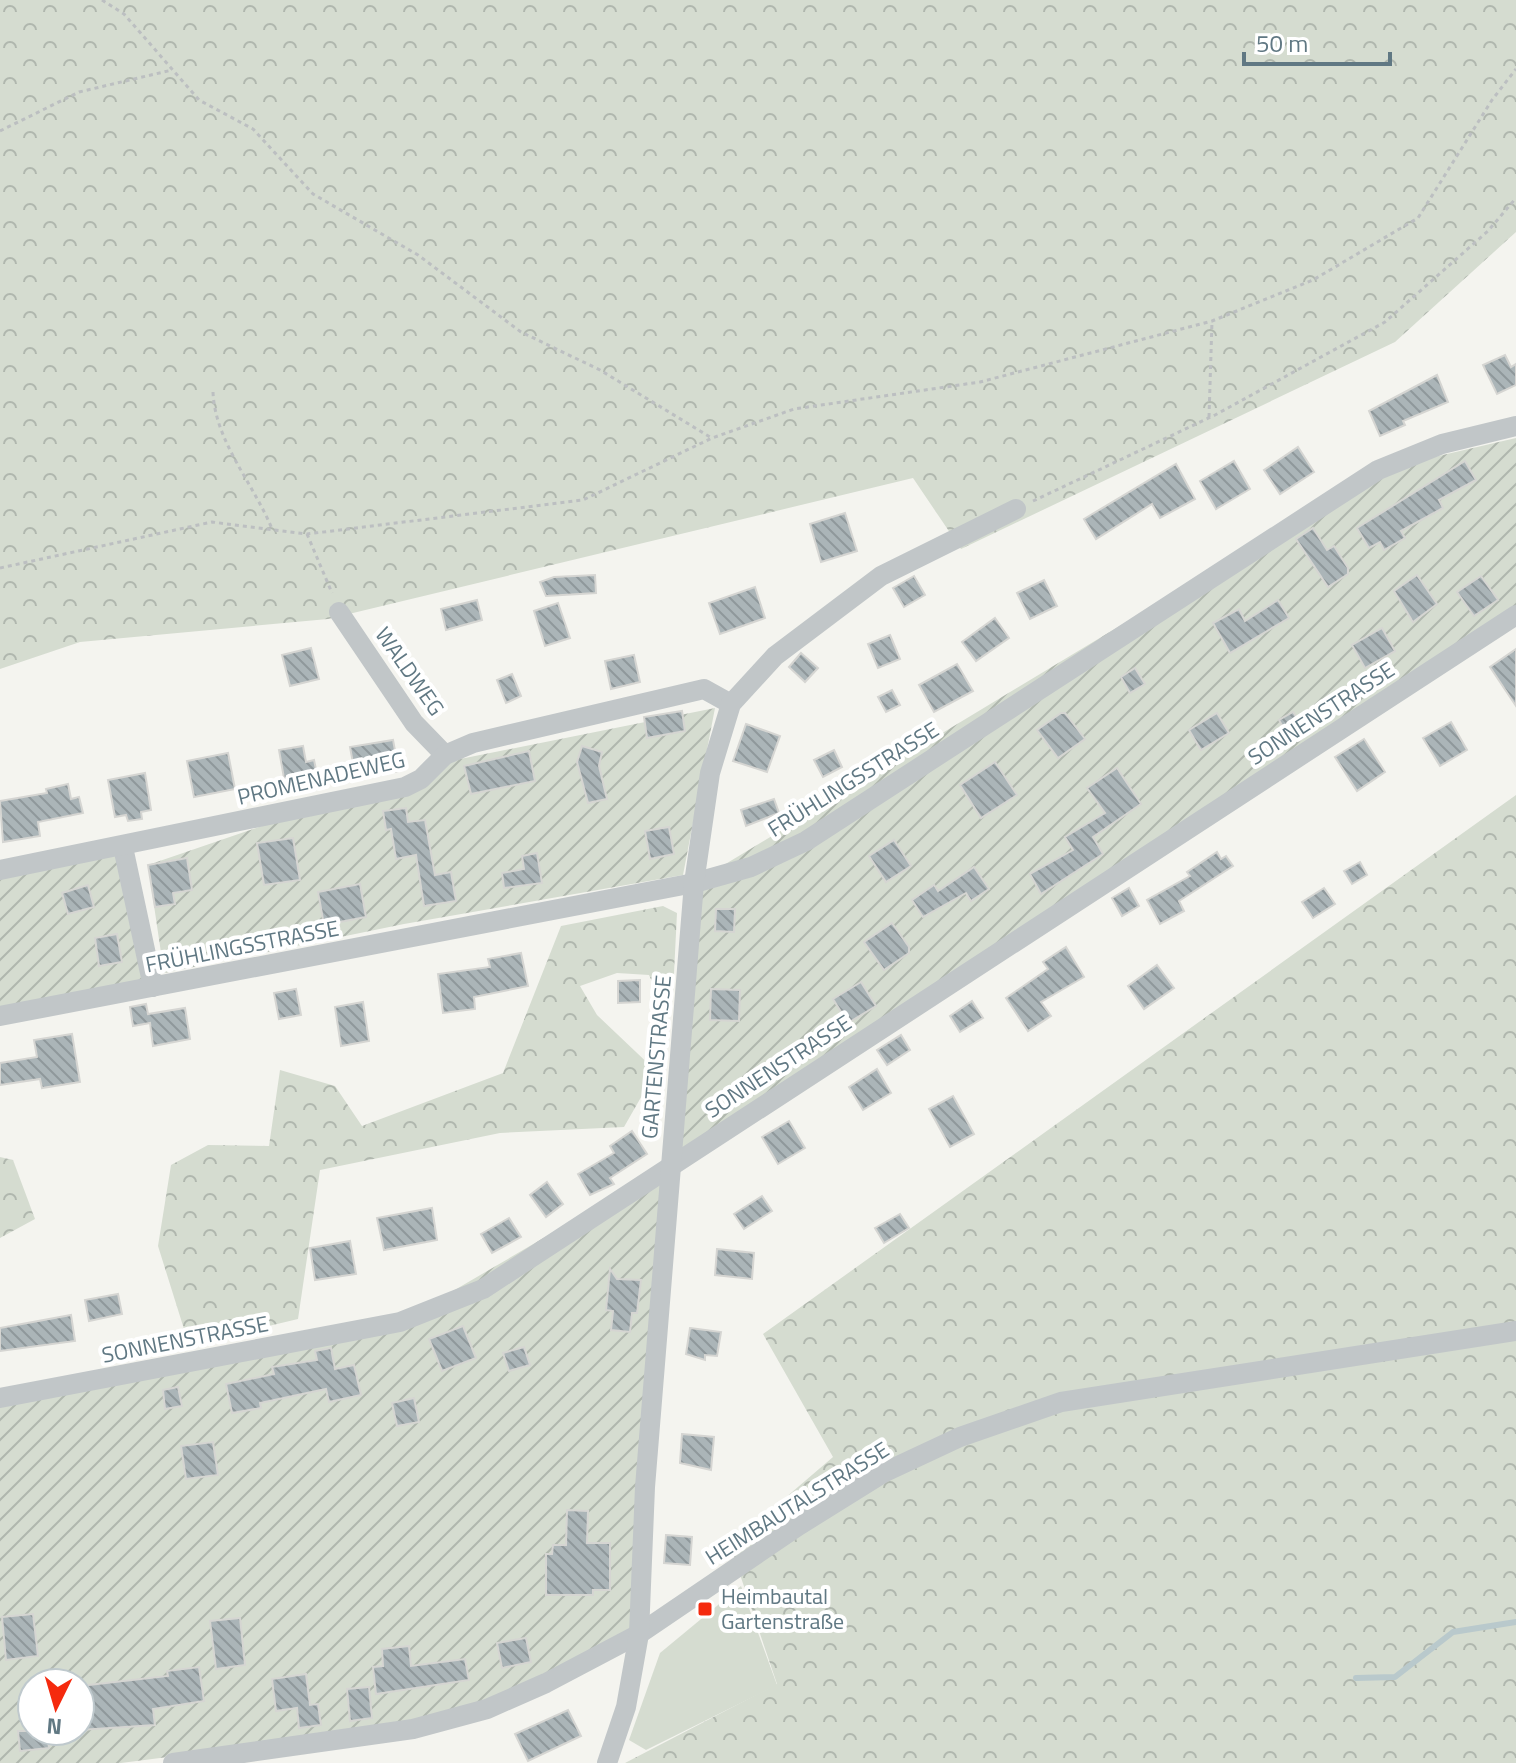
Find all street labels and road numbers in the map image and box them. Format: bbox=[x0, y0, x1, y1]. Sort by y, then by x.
street label: WALDWEG bbox=[367, 620, 453, 722]
street label: SONNENSTRASSE bbox=[1241, 653, 1401, 773]
street label: FRÜHLINGSSTRASSE bbox=[761, 713, 945, 845]
street label: PROMENADEWEG bbox=[234, 742, 408, 814]
street label: FRÜHLINGSSTRASSE bbox=[142, 911, 342, 981]
street label: GARTENSTRASSE bbox=[632, 974, 680, 1140]
street label: SONNENSTRASSE bbox=[698, 1006, 858, 1126]
street label: SONNENSTRASSE bbox=[99, 1306, 271, 1372]
street label: HEIMBAUTALSTRASSE bbox=[698, 1433, 896, 1573]

